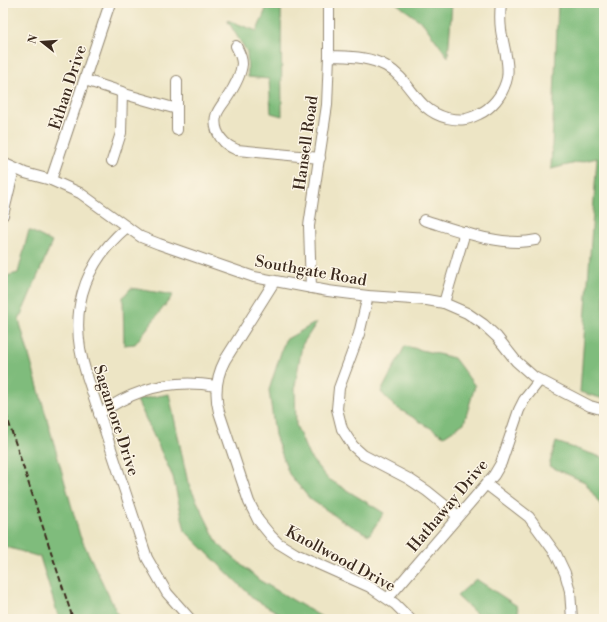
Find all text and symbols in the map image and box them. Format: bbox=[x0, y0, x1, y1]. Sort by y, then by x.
north arrow bbox=[22, 22, 62, 62]
text: N bbox=[25, 33, 41, 46]
street label: Ethan Drive bbox=[45, 42, 91, 132]
street label: Hansell Road bbox=[289, 95, 323, 192]
street label: Southgate Road bbox=[253, 251, 368, 291]
street label: Sagamore Drive bbox=[89, 362, 143, 478]
street label: Hathaway Drive bbox=[403, 455, 492, 556]
street label: Knollwood Drive bbox=[282, 522, 399, 596]

